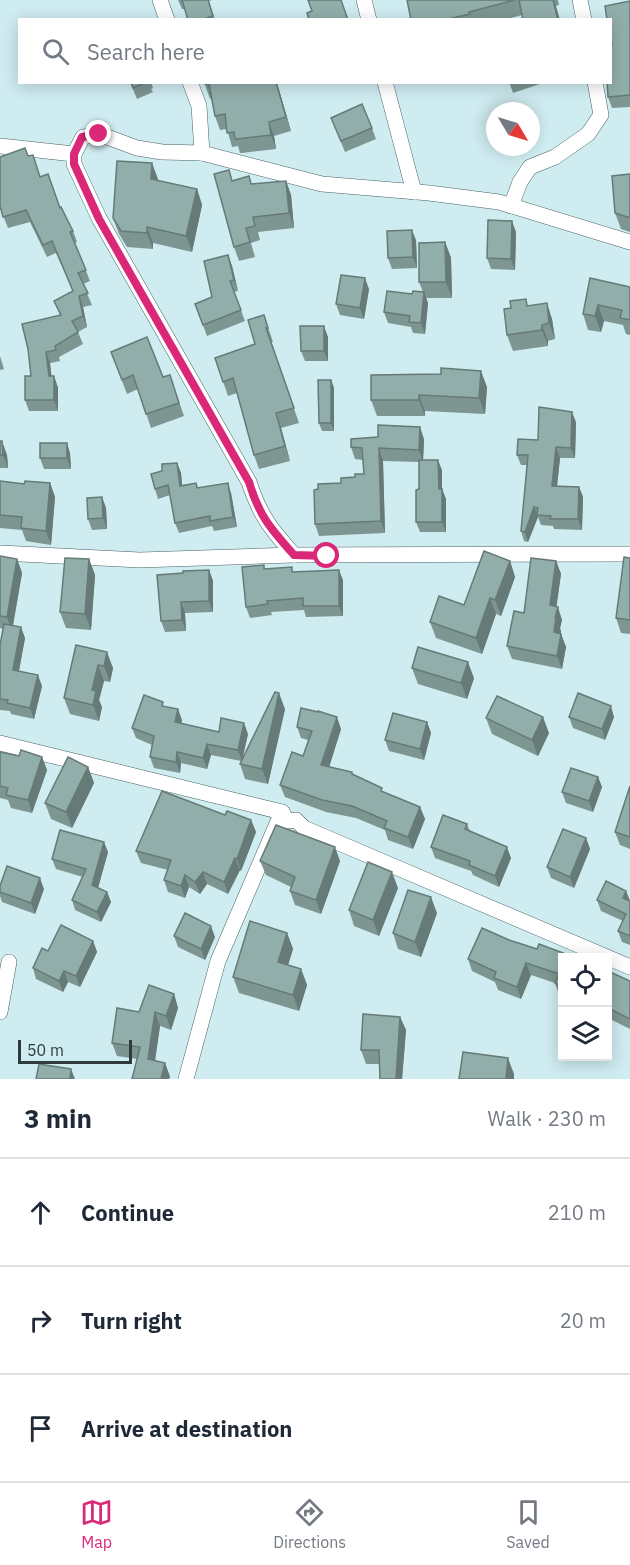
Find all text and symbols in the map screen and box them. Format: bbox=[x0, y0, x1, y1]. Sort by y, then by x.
search box bbox=[18, 18, 612, 84]
icon: search bbox=[39, 35, 72, 68]
text: Search here bbox=[87, 37, 205, 66]
north arrow bbox=[486, 102, 540, 156]
route end bbox=[85, 120, 111, 146]
route start bbox=[313, 542, 339, 568]
map controls bbox=[558, 953, 612, 1061]
button: locate bbox=[558, 953, 612, 1007]
button: layers bbox=[558, 1007, 612, 1061]
scale bar bbox=[18, 1037, 132, 1064]
text: 50 m bbox=[27, 1040, 64, 1060]
text: 3 min bbox=[24, 1101, 92, 1135]
text: Walk · 230 m bbox=[488, 1105, 606, 1132]
icon: ahead bbox=[24, 1196, 57, 1229]
text: Continue bbox=[81, 1198, 174, 1227]
text: 210 m bbox=[548, 1199, 606, 1226]
icon: right bbox=[24, 1304, 57, 1337]
text: Turn right bbox=[81, 1306, 182, 1335]
text: 20 m bbox=[560, 1307, 606, 1334]
icon: arrive bbox=[24, 1412, 57, 1445]
text: Arrive at destination bbox=[81, 1414, 292, 1443]
tab: Map bbox=[80, 1496, 113, 1552]
tab: Directions bbox=[273, 1496, 346, 1552]
tab: Saved bbox=[506, 1496, 550, 1552]

